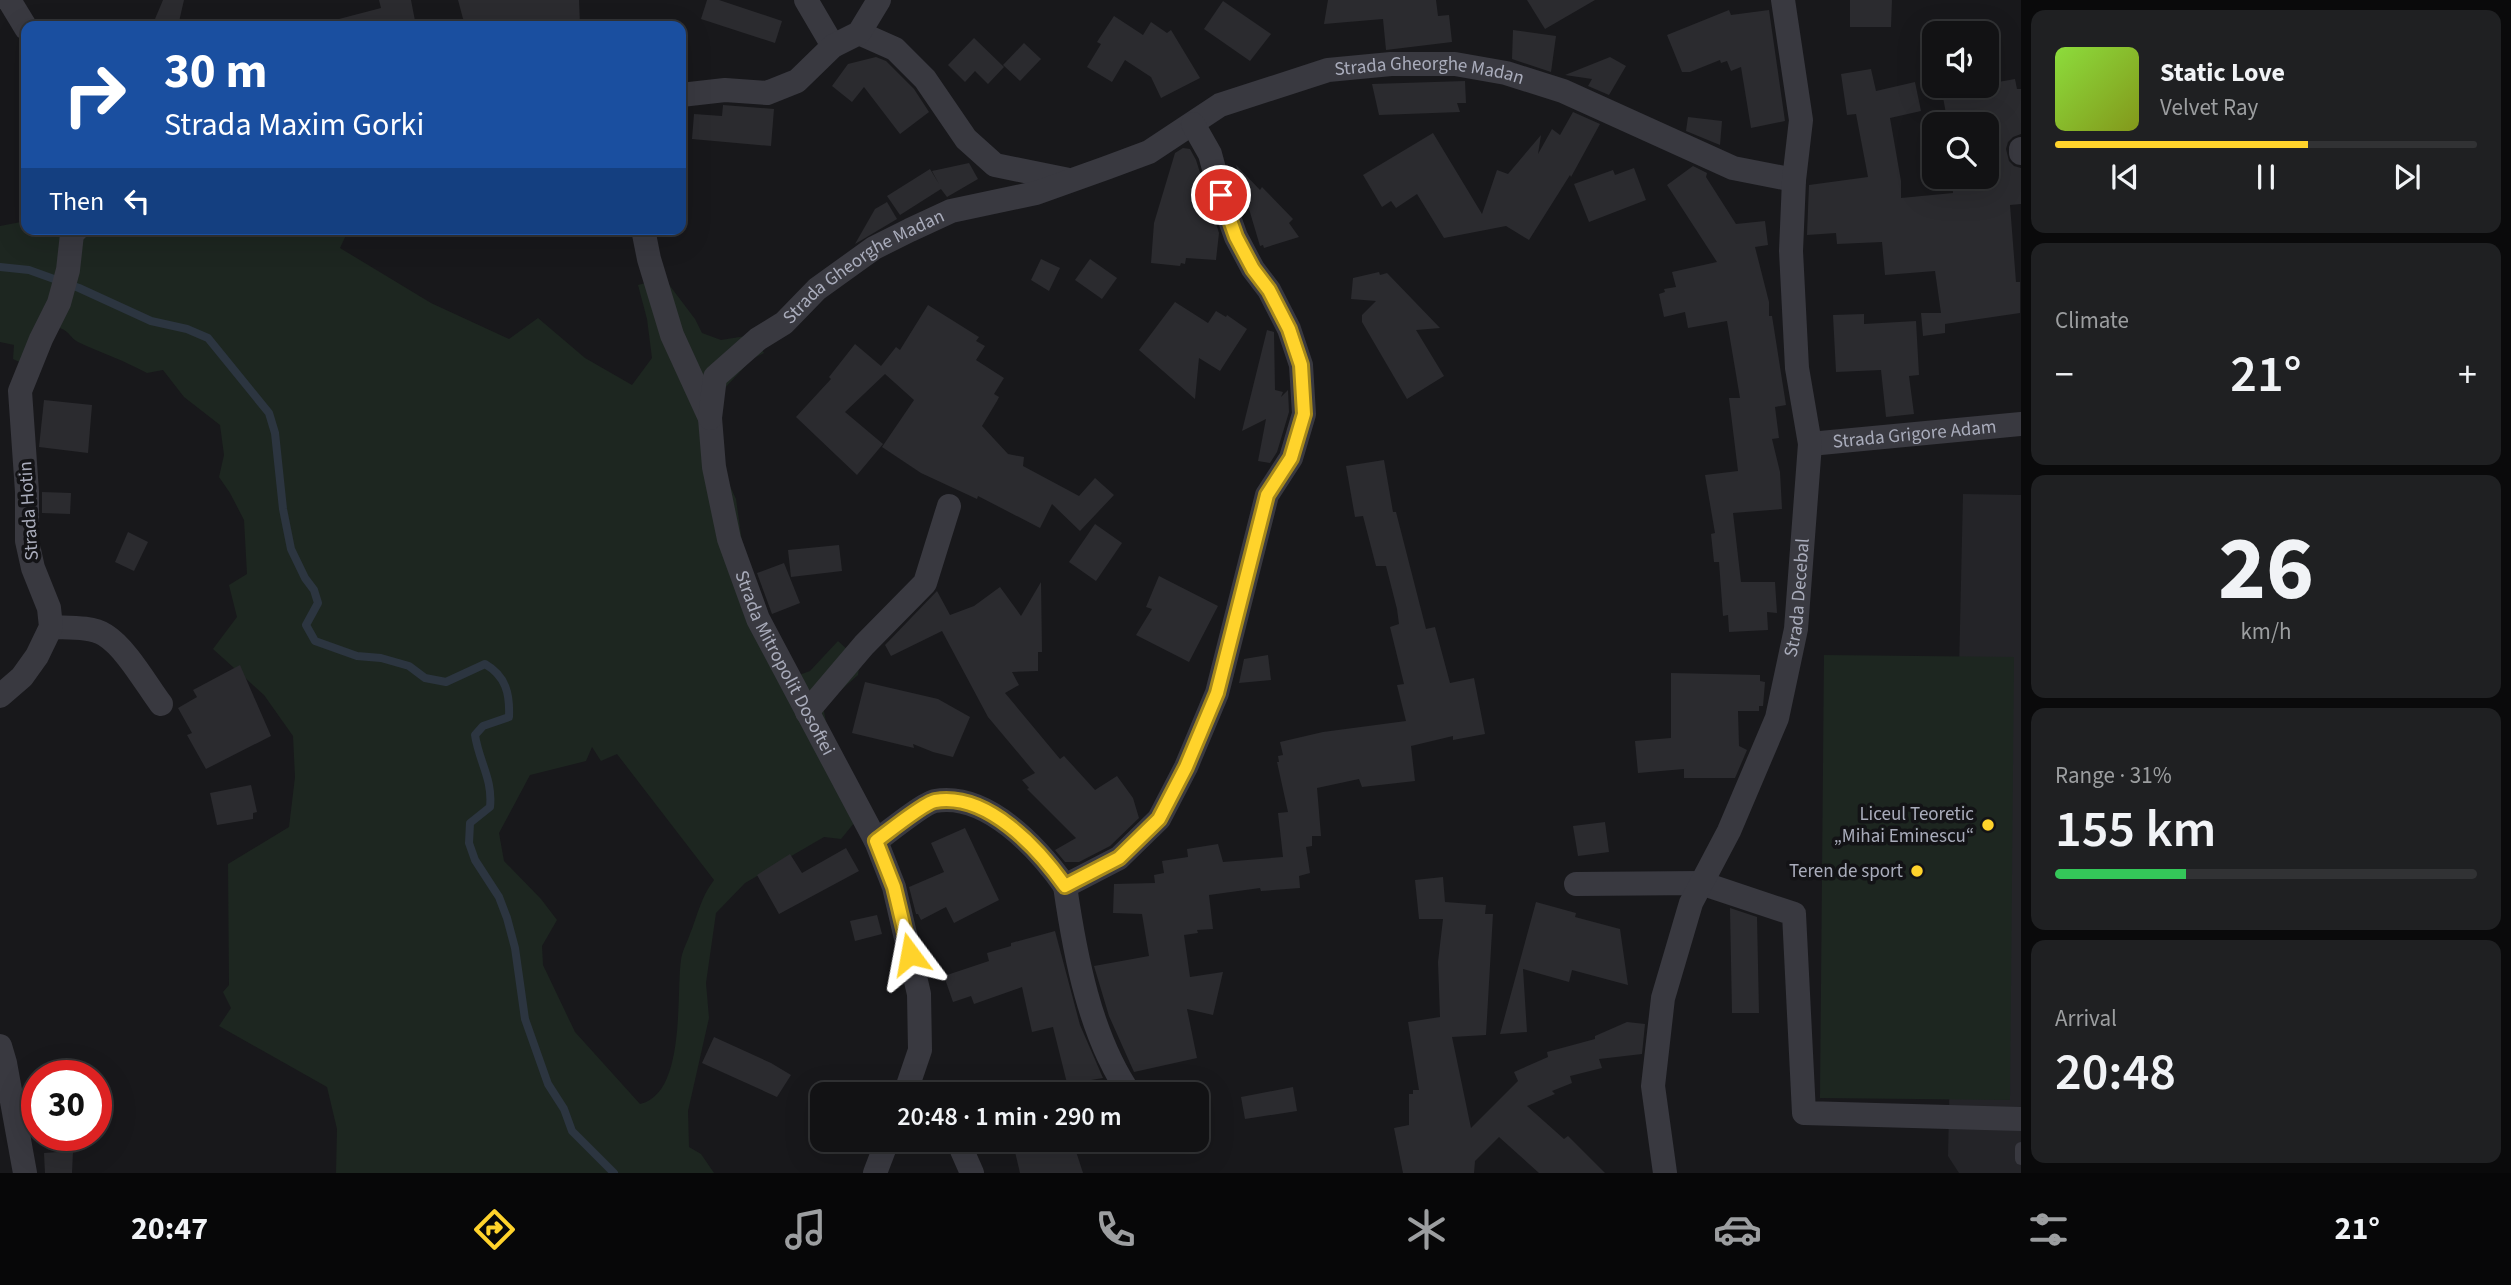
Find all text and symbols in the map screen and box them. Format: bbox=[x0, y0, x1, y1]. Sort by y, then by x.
map controls bbox=[1922, 21, 1999, 189]
button: sound bbox=[1922, 21, 1999, 98]
text: 30 m bbox=[164, 37, 268, 107]
icon: right bbox=[49, 49, 140, 140]
street label: Strada Gheorghe Madan bbox=[1333, 51, 1528, 91]
text: Static Love bbox=[2160, 54, 2285, 91]
text: Velvet Ray bbox=[2160, 91, 2258, 124]
text: Strada Maxim Gorki bbox=[164, 102, 424, 148]
button: search bbox=[1922, 112, 1999, 189]
icon: previous bbox=[2106, 158, 2144, 196]
icon: pause bbox=[2247, 158, 2285, 196]
icon: next bbox=[2388, 158, 2426, 196]
pin bbox=[1191, 165, 1251, 225]
icon: arrive bbox=[1202, 176, 1240, 214]
icon: left bbox=[118, 182, 156, 220]
text: Then bbox=[49, 183, 104, 220]
street label: Strada Gheorghe Madan bbox=[777, 202, 949, 330]
text: Climate bbox=[2055, 304, 2129, 337]
text: 21° bbox=[2230, 338, 2302, 412]
text: − bbox=[2055, 348, 2074, 402]
text: + bbox=[2458, 348, 2477, 402]
street label: Strada Grigore Adam bbox=[1831, 413, 1998, 455]
street label: Strada Hotin bbox=[12, 460, 46, 562]
text: 26 bbox=[2218, 505, 2314, 634]
street label: Strada Decebal bbox=[1777, 537, 1816, 659]
street label: Strada Mitropolit Dosoftei bbox=[728, 567, 842, 760]
text: km/h bbox=[2240, 615, 2292, 648]
text: Range · 31% bbox=[2055, 759, 2172, 792]
text: 155 km bbox=[2055, 793, 2216, 867]
place label: Liceul Teoretic „Mihai Eminescu“ bbox=[1834, 801, 1974, 850]
marker: Liceul Teoretic „Mihai Eminescu“ bbox=[1980, 817, 1996, 833]
place label: Teren de sport bbox=[1789, 858, 1904, 885]
marker: Teren de sport bbox=[1909, 863, 1925, 879]
position arrow bbox=[873, 917, 947, 991]
text: Arrival bbox=[2055, 1002, 2117, 1035]
text: 20:48 bbox=[2055, 1036, 2176, 1110]
speed limit sign: 30 bbox=[21, 1060, 112, 1151]
text: 20:48 · 1 min · 290 m bbox=[897, 1098, 1122, 1135]
icon: directions bbox=[470, 1205, 519, 1254]
icon: music bbox=[781, 1205, 830, 1254]
icon: phone bbox=[1091, 1205, 1140, 1254]
icon: climate bbox=[1402, 1205, 1451, 1254]
icon: car bbox=[1713, 1205, 1762, 1254]
icon: filters bbox=[2024, 1205, 2073, 1254]
text: 20:47 bbox=[131, 1206, 208, 1252]
text: 21° bbox=[2335, 1206, 2380, 1252]

